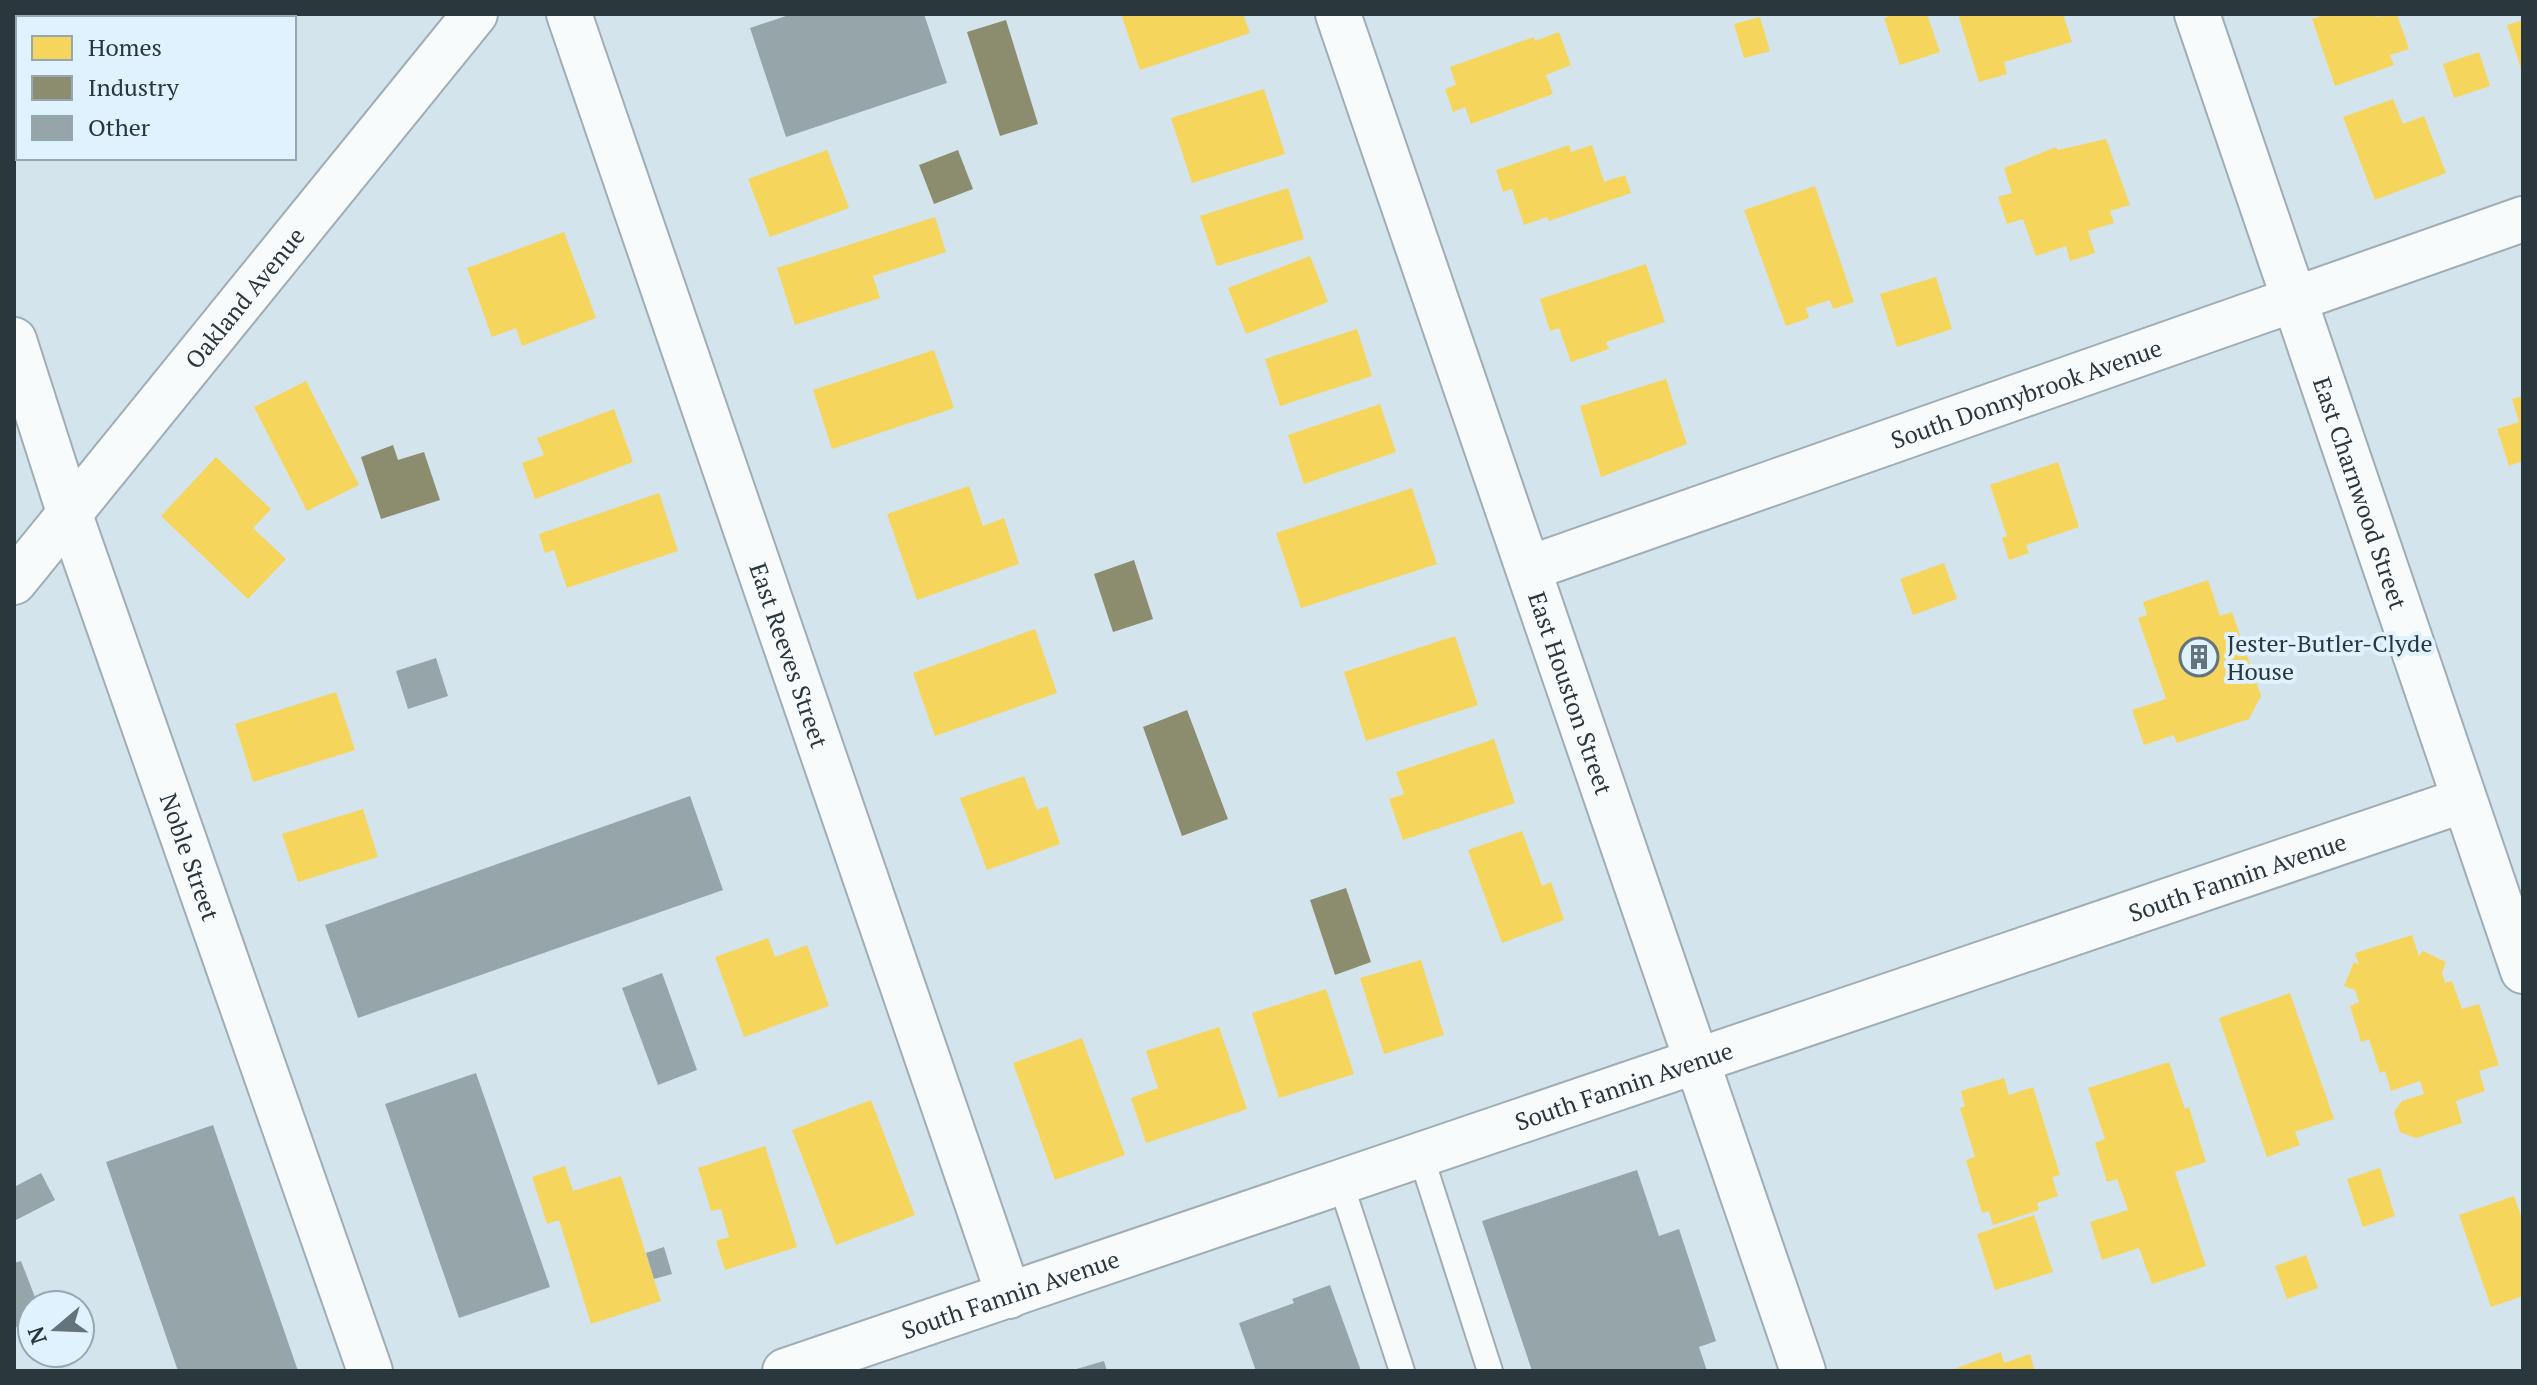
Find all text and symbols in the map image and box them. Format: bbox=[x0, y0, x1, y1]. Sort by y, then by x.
legend bbox=[16, 16, 296, 160]
text: Homes bbox=[88, 31, 162, 63]
text: Industry bbox=[88, 71, 180, 103]
text: Other bbox=[88, 111, 151, 143]
street label: Oakland Avenue bbox=[178, 220, 312, 375]
street label: South Donnybrook Avenue bbox=[1886, 331, 2166, 456]
street label: East Charnwood Street bbox=[2306, 373, 2415, 613]
street label: East Reeves Street bbox=[742, 558, 836, 752]
street label: East Houston Street bbox=[1521, 587, 1620, 799]
place label: Jester-Butler-Clyde House bbox=[2227, 627, 2433, 687]
building icon: Jester-Butler-Clyde House bbox=[2178, 636, 2220, 678]
street label: Noble Street bbox=[153, 789, 227, 925]
street label: South Fannin Avenue bbox=[2124, 825, 2350, 929]
street label: South Fannin Avenue bbox=[1511, 1034, 1737, 1138]
street label: South Fannin Avenue bbox=[897, 1243, 1123, 1346]
north arrow bbox=[16, 1289, 96, 1369]
text: N bbox=[20, 1323, 53, 1348]

